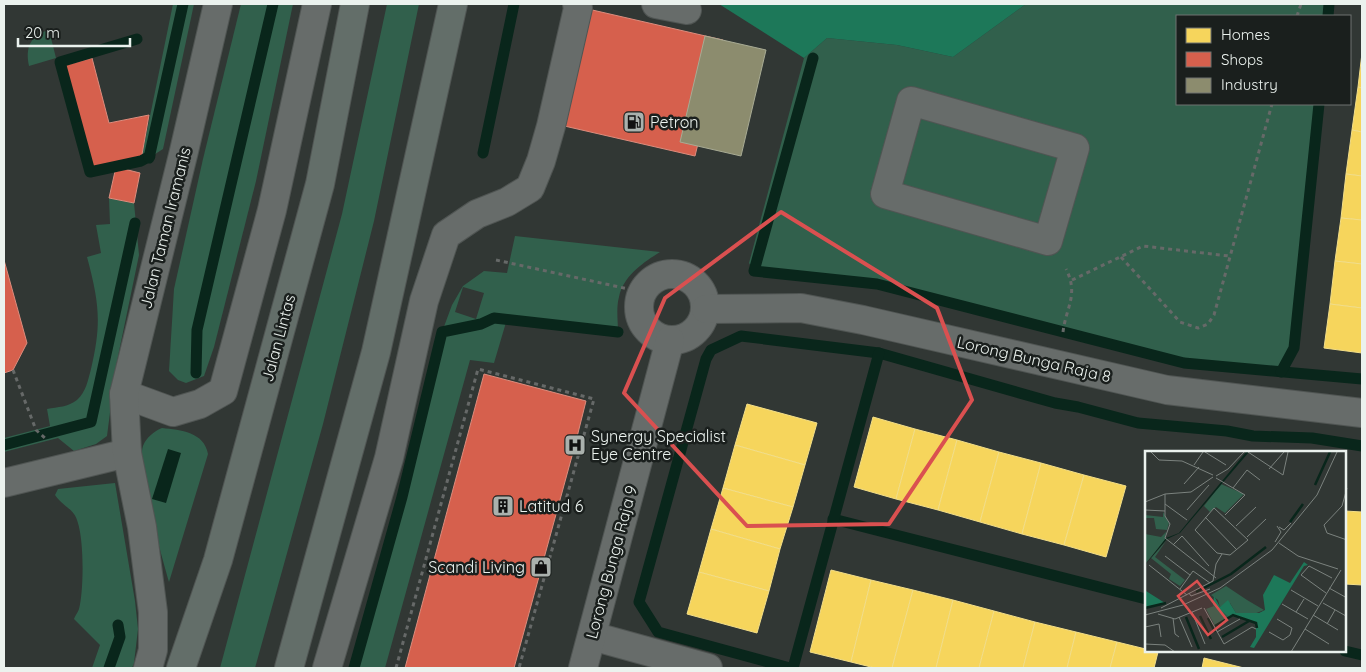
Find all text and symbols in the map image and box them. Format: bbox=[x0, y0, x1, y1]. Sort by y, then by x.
scale bar bbox=[18, 15, 130, 47]
legend bbox=[1176, 15, 1351, 105]
text: 20 m bbox=[25, 23, 60, 42]
text: Homes bbox=[1221, 25, 1270, 44]
text: Shops bbox=[1221, 50, 1263, 69]
text: Industry bbox=[1221, 75, 1278, 94]
fuel station icon: Petron bbox=[622, 110, 646, 134]
place label: Petron bbox=[650, 112, 699, 132]
street label: Jalan Taman Iramanis bbox=[135, 145, 195, 311]
street label: Jalan Lintas bbox=[257, 292, 299, 384]
street label: Lorong Bunga Raja 8 bbox=[955, 332, 1113, 386]
place label: Synergy Specialist Eye Centre bbox=[591, 426, 726, 464]
hospital icon: Synergy Specialist Eye Centre bbox=[563, 433, 587, 457]
inset map bbox=[1145, 451, 1346, 652]
street label: Lorong Bunga Raja 9 bbox=[581, 483, 641, 641]
building icon: Latitud 6 bbox=[491, 494, 515, 518]
place label: Latitud 6 bbox=[519, 496, 584, 516]
shop icon: Scandi Living bbox=[529, 555, 553, 579]
place label: Scandi Living bbox=[428, 557, 525, 577]

